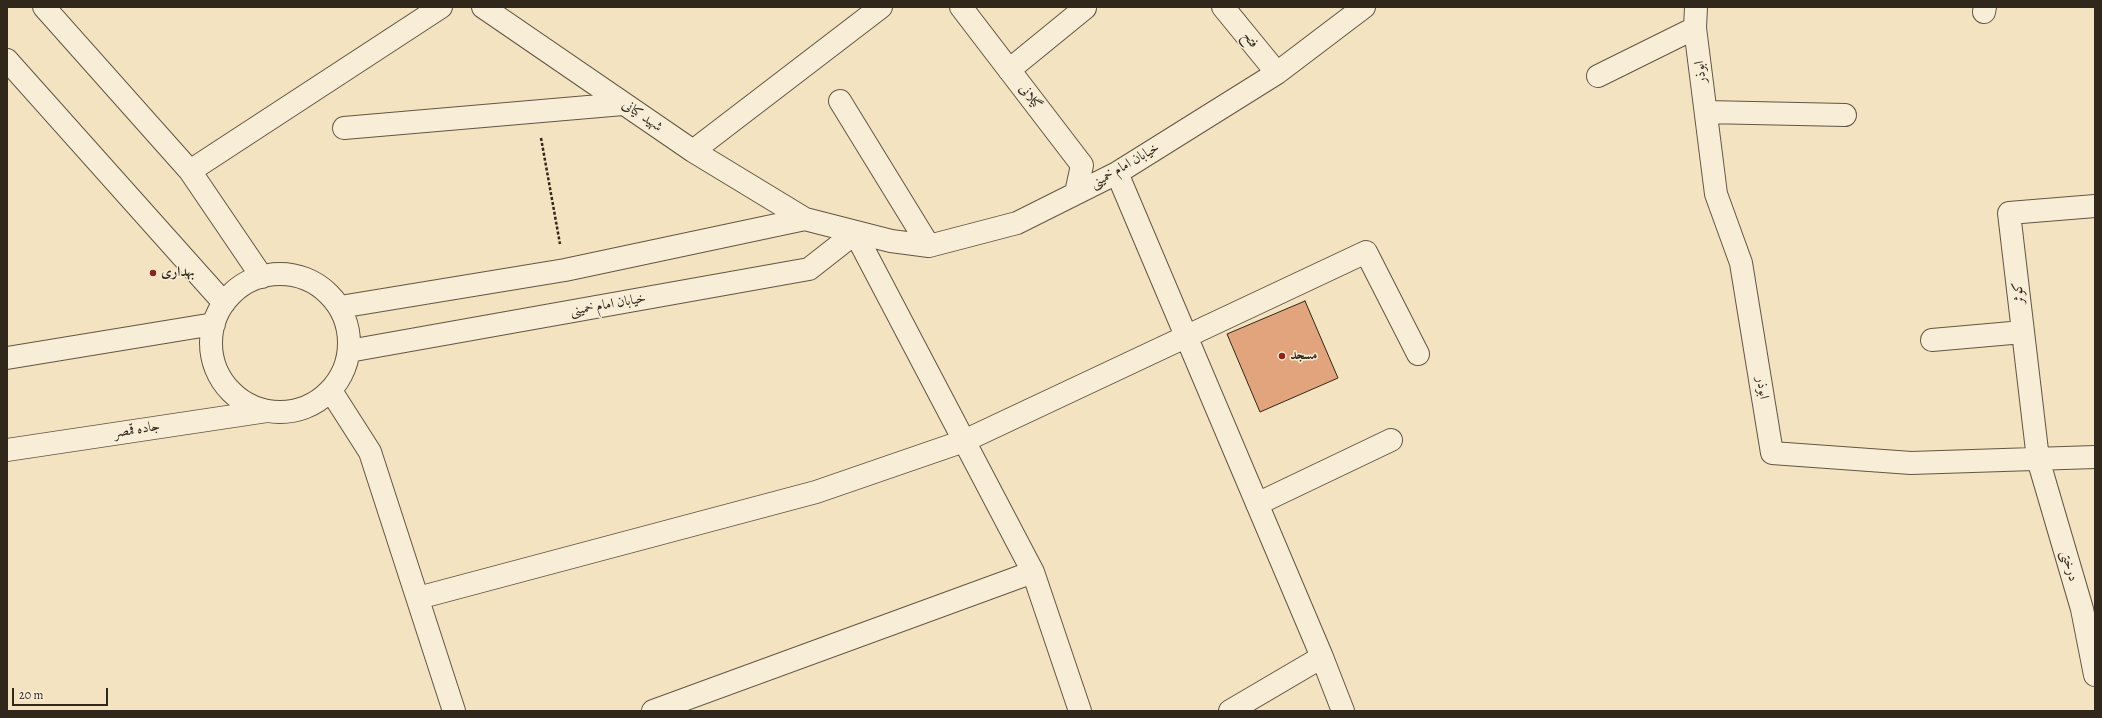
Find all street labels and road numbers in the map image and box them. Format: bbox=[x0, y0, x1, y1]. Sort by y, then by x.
street label: فتح bbox=[1238, 28, 1262, 52]
street label: ابوذر bbox=[1691, 60, 1711, 84]
street label: گیلانی bbox=[1015, 81, 1045, 113]
street label: شهید کیانی bbox=[618, 96, 666, 136]
street label: خیابان امام خمینی bbox=[1087, 139, 1163, 193]
street label: کوثر bbox=[2009, 281, 2029, 305]
street label: خیابان امام خمینی bbox=[569, 290, 647, 320]
street label: ابوذر bbox=[1752, 376, 1772, 400]
street label: جاده قمصر bbox=[113, 418, 161, 442]
street label: درختی bbox=[2057, 549, 2081, 583]

